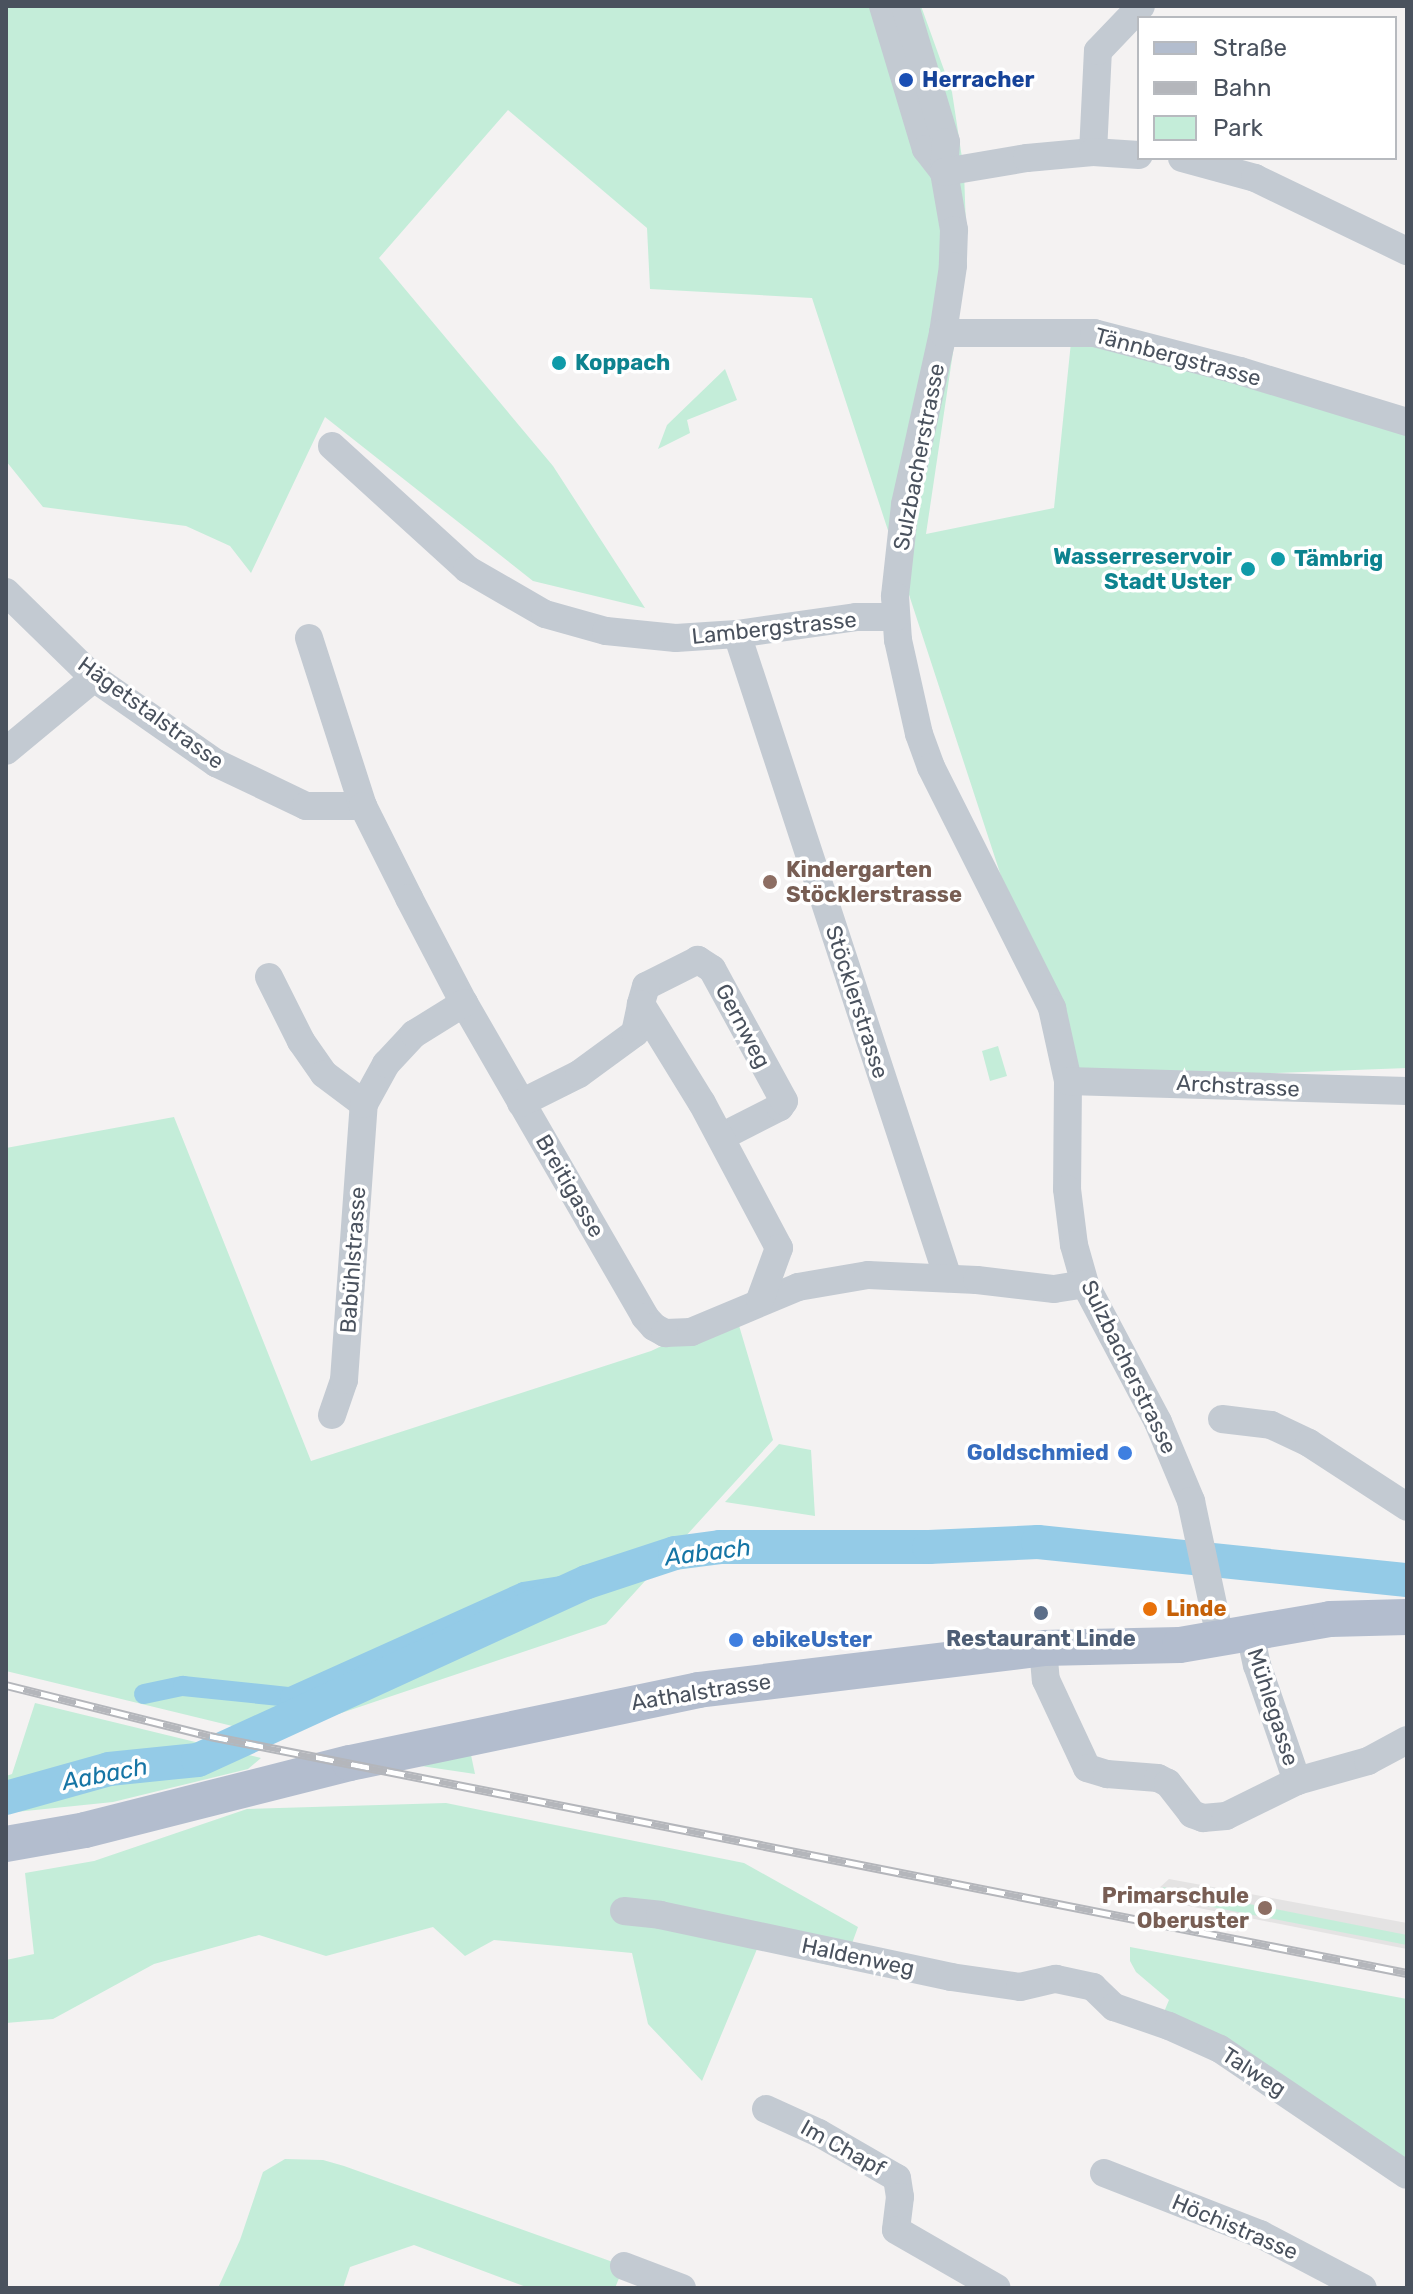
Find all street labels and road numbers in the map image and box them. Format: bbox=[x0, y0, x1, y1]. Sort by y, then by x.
street label: Tännbergstrasse bbox=[1092, 322, 1264, 392]
street label: Sulzbacherstrasse bbox=[888, 361, 950, 553]
street label: Lambergstrasse bbox=[690, 606, 858, 650]
street label: Hägetstalstrasse bbox=[73, 651, 229, 775]
street label: Stöcklerstrasse bbox=[820, 922, 894, 1082]
street label: Gernweg bbox=[710, 979, 776, 1073]
street label: Archstrasse bbox=[1176, 1070, 1300, 1102]
street label: Breitigasse bbox=[530, 1130, 610, 1242]
street label: Babühlstrasse bbox=[335, 1186, 371, 1334]
street label: Sulzbacherstrasse bbox=[1076, 1276, 1182, 1458]
street label: Mühlegasse bbox=[1242, 1645, 1304, 1769]
street label: Aathalstrasse bbox=[629, 1668, 773, 1716]
street label: Haldenweg bbox=[799, 1932, 917, 1982]
street label: Talweg bbox=[1217, 2042, 1291, 2102]
street label: Im Chapf bbox=[796, 2114, 890, 2182]
street label: Höchistrasse bbox=[1168, 2189, 1302, 2265]

